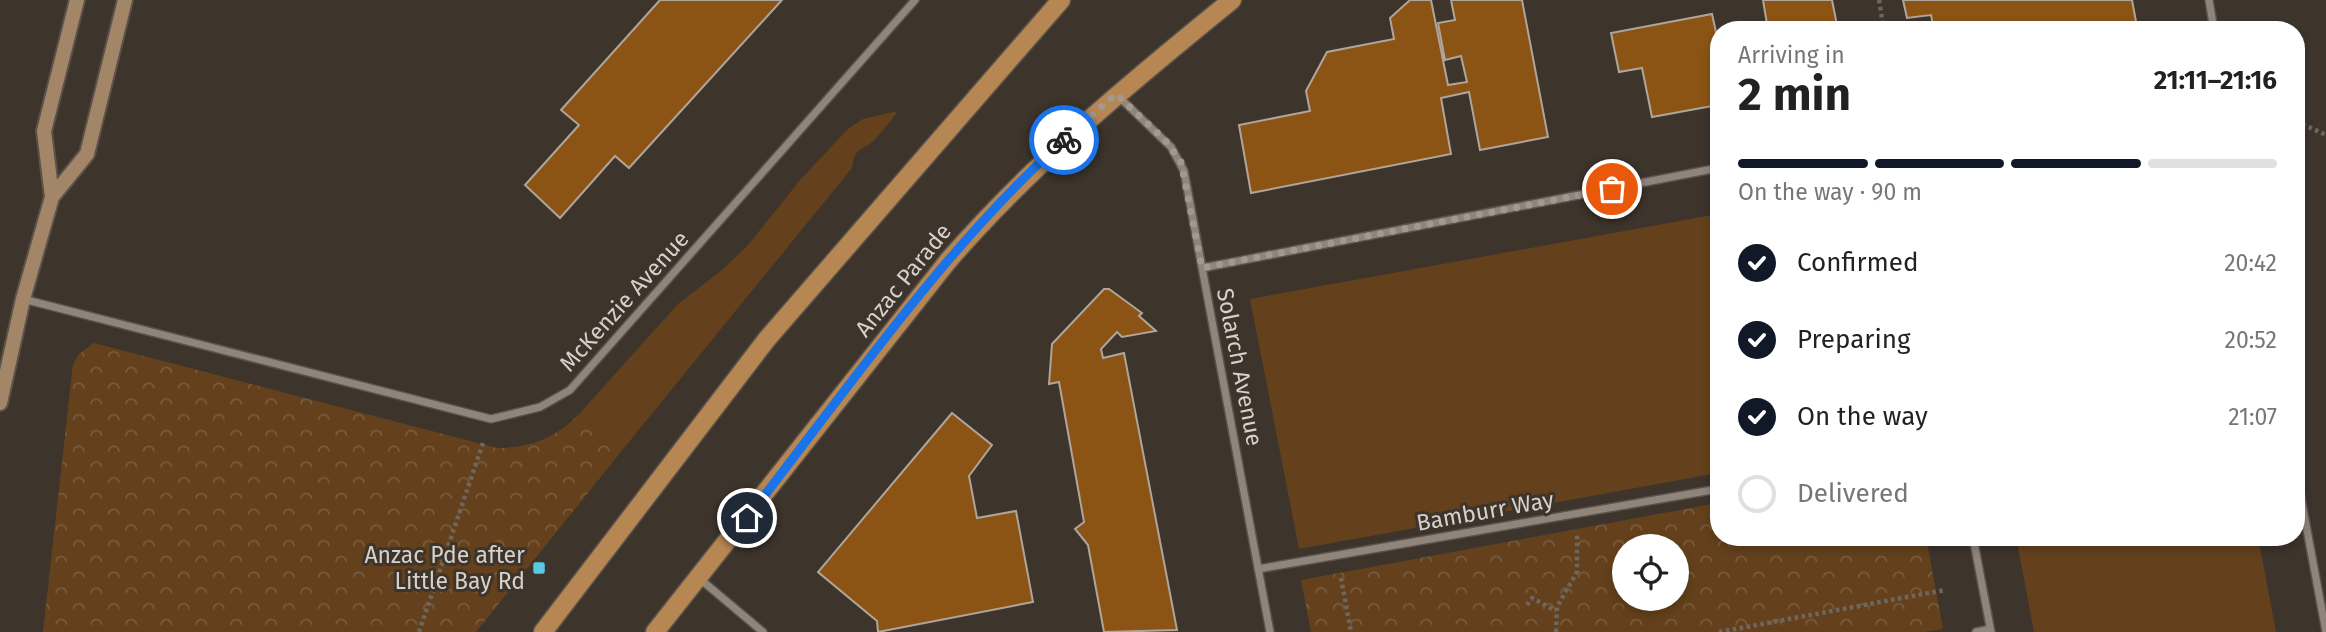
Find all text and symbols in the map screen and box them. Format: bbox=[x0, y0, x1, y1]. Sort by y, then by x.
text: Arriving in bbox=[1738, 41, 1845, 69]
text: 21:11–21:16 bbox=[2154, 65, 2277, 96]
text: 2 min bbox=[1738, 67, 1851, 122]
courier bbox=[1029, 105, 1099, 175]
icon: bike bbox=[1045, 121, 1083, 159]
pin bbox=[1582, 159, 1642, 219]
icon: bag bbox=[1593, 170, 1631, 208]
text: On the way · 90 m bbox=[1738, 178, 1922, 206]
street label: Anzac Parade bbox=[849, 218, 957, 342]
street label: McKenzie Avenue bbox=[553, 225, 695, 377]
icon: check bbox=[1738, 244, 1776, 282]
text: Confirmed bbox=[1797, 247, 1918, 278]
text: 20:42 bbox=[2224, 249, 2277, 277]
street label: Solarch Avenue bbox=[1211, 286, 1269, 448]
icon: check bbox=[1738, 321, 1776, 359]
text: Preparing bbox=[1797, 324, 1910, 355]
text: 20:52 bbox=[2225, 326, 2277, 354]
icon: check bbox=[1738, 398, 1776, 436]
text: On the way bbox=[1797, 401, 1928, 432]
text: 21:07 bbox=[2228, 403, 2277, 431]
text: Delivered bbox=[1797, 478, 1909, 509]
street label: Bamburr Way bbox=[1414, 485, 1556, 537]
pin bbox=[717, 488, 777, 548]
icon: home bbox=[728, 499, 766, 537]
map controls bbox=[1612, 534, 1689, 611]
button: locate bbox=[1612, 534, 1689, 611]
place label: Anzac Pde after Little Bay Rd bbox=[364, 541, 525, 595]
marker: Anzac Pde after Little Bay Rd bbox=[531, 560, 547, 576]

